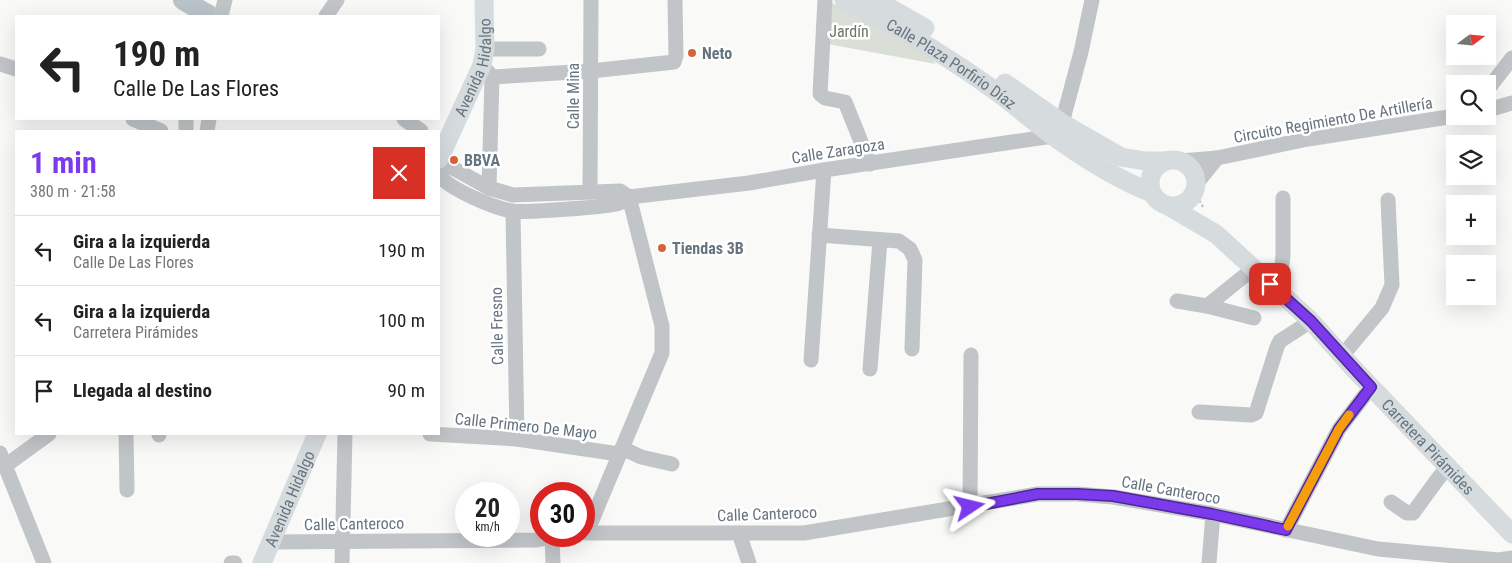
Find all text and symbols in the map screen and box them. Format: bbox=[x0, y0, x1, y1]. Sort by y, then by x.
street label: Calle Plaza Porfirio Díaz bbox=[883, 14, 1020, 113]
north arrow bbox=[1446, 15, 1496, 65]
map controls bbox=[1446, 15, 1496, 305]
street label: Avenida Hidalgo bbox=[450, 18, 495, 120]
park label: Jardín bbox=[829, 22, 869, 41]
text: 190 m bbox=[113, 34, 200, 75]
icon: left bbox=[30, 35, 95, 100]
place label: Neto bbox=[702, 44, 732, 63]
marker: Neto bbox=[686, 47, 698, 59]
street label: Calle Mina bbox=[564, 63, 583, 129]
button: search bbox=[1446, 75, 1496, 125]
text: Calle De Las Flores bbox=[113, 76, 279, 101]
street label: Circuito Regimiento De Artillería bbox=[1232, 93, 1434, 147]
street label: Calle Zaragoza bbox=[790, 134, 886, 168]
button: layers bbox=[1446, 135, 1496, 185]
text: 1 min bbox=[30, 145, 97, 180]
button: close bbox=[373, 147, 425, 199]
place label: BBVA bbox=[464, 151, 500, 170]
marker: BBVA bbox=[448, 154, 460, 166]
text: 380 m · 21:58 bbox=[30, 182, 116, 201]
button: + bbox=[1446, 195, 1496, 245]
text: Gira a la izquierda bbox=[73, 230, 210, 253]
icon: left bbox=[30, 237, 58, 265]
text: 190 m bbox=[378, 239, 425, 262]
place label: Tiendas 3B bbox=[672, 239, 744, 258]
marker: Tiendas 3B bbox=[656, 242, 668, 254]
text: Calle De Las Flores bbox=[73, 253, 194, 272]
button: − bbox=[1446, 255, 1496, 305]
pin bbox=[1249, 263, 1291, 305]
icon: arrive bbox=[1256, 270, 1284, 298]
street label: Calle Fresno bbox=[487, 287, 507, 365]
text: Gira a la izquierda bbox=[73, 300, 210, 323]
icon: left bbox=[30, 307, 58, 335]
text: 100 m bbox=[378, 309, 425, 332]
text: Carretera Pirámides bbox=[73, 323, 198, 342]
icon: arrive bbox=[30, 377, 58, 405]
text: Llegada al destino bbox=[73, 379, 212, 402]
text: 90 m bbox=[388, 379, 425, 402]
street label: Carretera Pirámides bbox=[1378, 395, 1478, 498]
street label: Calle Primero De Mayo bbox=[454, 409, 598, 443]
street label: Avenida Hidalgo bbox=[261, 448, 318, 550]
street label: Calle Canteroco bbox=[1120, 472, 1222, 508]
position arrow bbox=[943, 480, 995, 532]
speed limit sign: 30 bbox=[530, 482, 595, 547]
text: 20 bbox=[475, 494, 500, 523]
street label: Calle Canteroco bbox=[717, 503, 817, 525]
street label: Calle Canteroco bbox=[304, 514, 404, 534]
text: km/h bbox=[475, 520, 500, 534]

